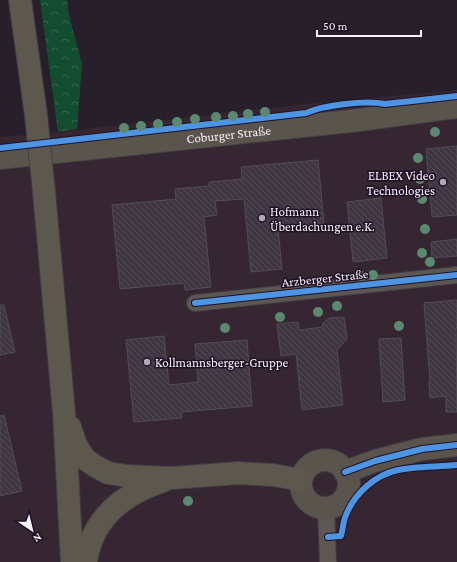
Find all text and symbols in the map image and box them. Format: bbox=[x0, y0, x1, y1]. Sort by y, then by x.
scale bar bbox=[317, 12, 421, 38]
text: 50 m bbox=[323, 19, 348, 33]
street label: Coburger Straße bbox=[186, 122, 272, 146]
place label: ELBEX Video Technologies bbox=[367, 168, 435, 198]
marker: ELBEX Video Technologies bbox=[438, 177, 448, 187]
place label: Hofmann Überdachungen e.K. bbox=[270, 204, 375, 234]
marker: Hofmann Überdachungen e.K. bbox=[257, 213, 267, 223]
street label: Arzberger Straße bbox=[281, 266, 369, 290]
place label: Kollmannsberger-Gruppe bbox=[155, 355, 289, 370]
marker: Kollmannsberger-Gruppe bbox=[142, 357, 152, 367]
north arrow bbox=[12, 510, 52, 550]
text: N bbox=[31, 531, 44, 546]

